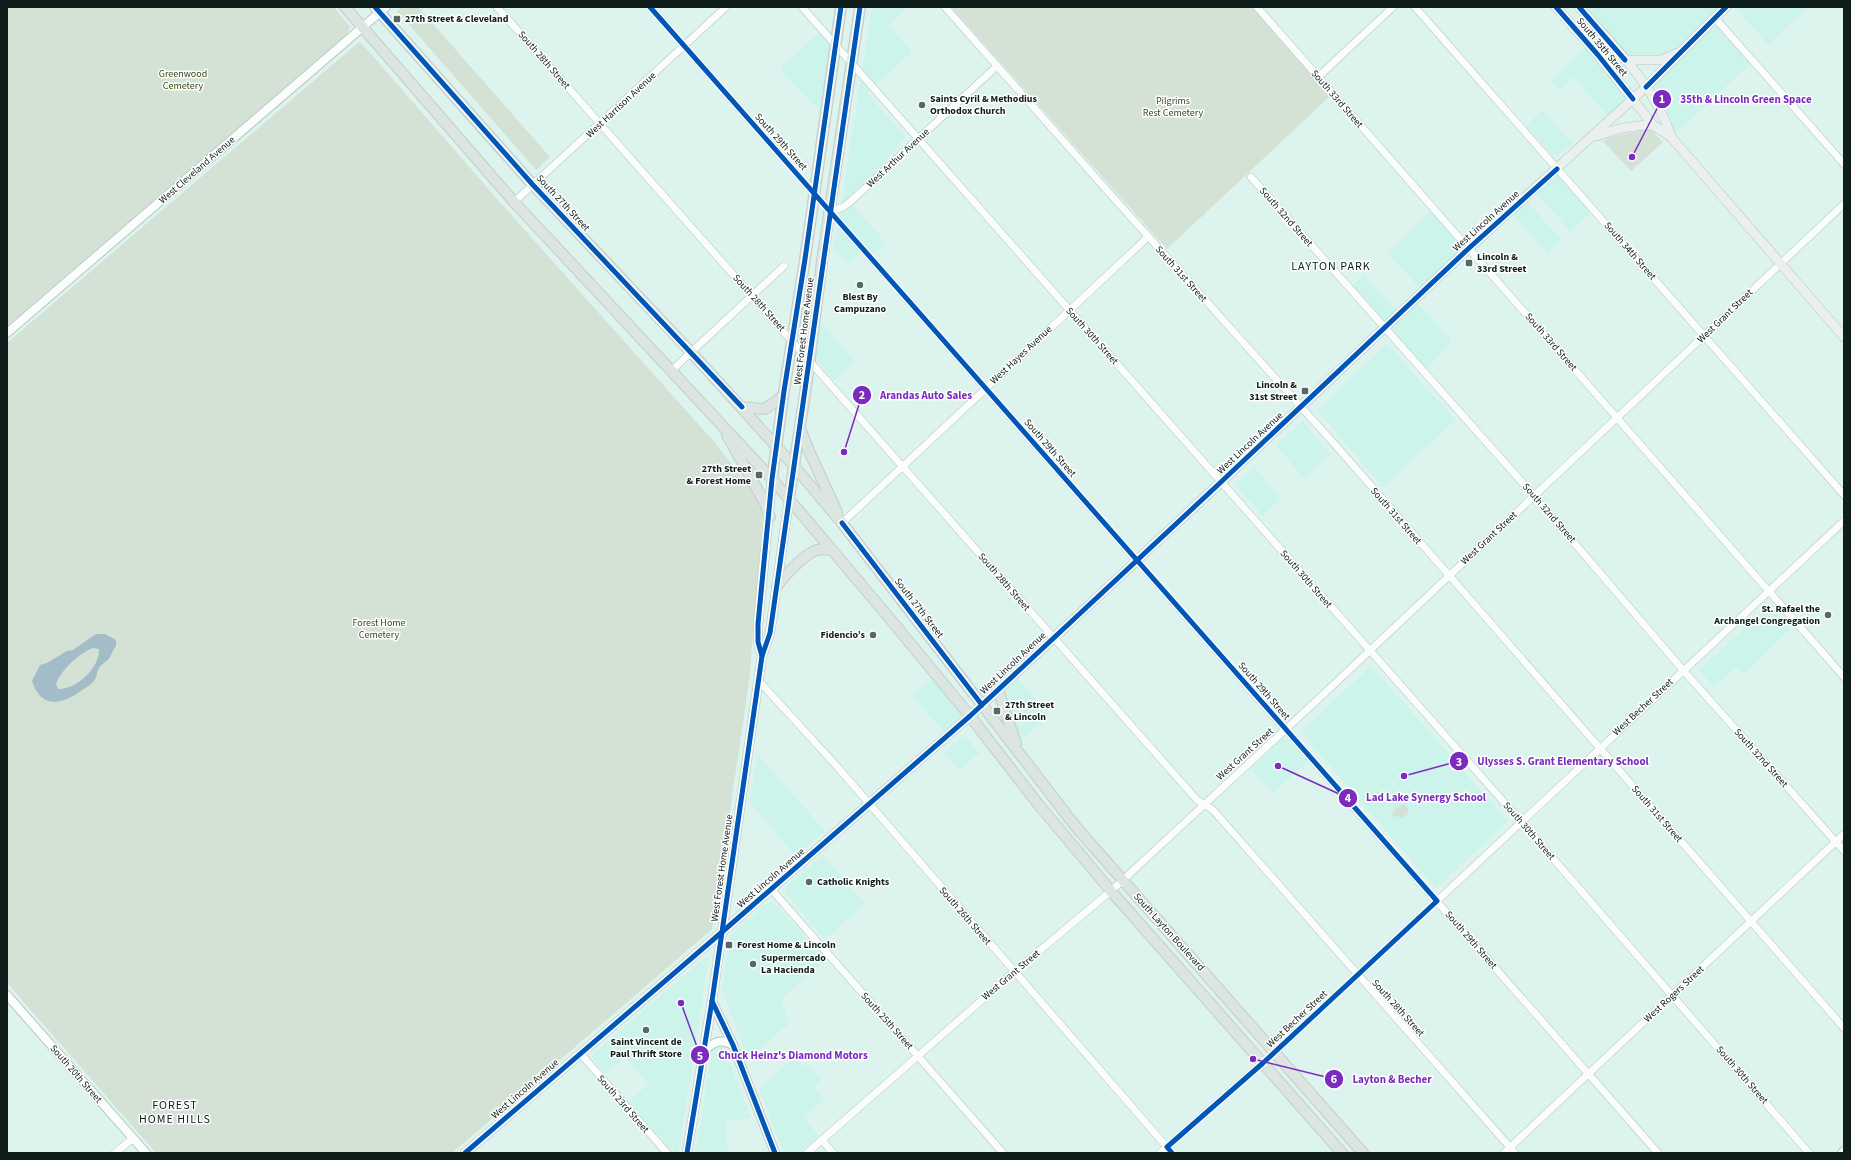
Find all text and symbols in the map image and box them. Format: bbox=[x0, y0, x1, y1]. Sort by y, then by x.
place label: 27th Street & Cleveland bbox=[405, 12, 509, 26]
marker: 27th Street & Cleveland bbox=[392, 14, 402, 24]
street label: South 35th Street bbox=[1573, 15, 1631, 80]
street label: South 28th Street bbox=[515, 28, 574, 93]
park label: Greenwood Cemetery bbox=[159, 67, 207, 93]
street label: South 33rd Street bbox=[1308, 67, 1367, 132]
street label: West Harrison Avenue bbox=[583, 69, 659, 141]
callout: 35th & Lincoln Green Space bbox=[1652, 88, 1819, 111]
text: 1 bbox=[1659, 91, 1665, 108]
place label: Saints Cyril & Methodius Orthodox Church bbox=[930, 92, 1038, 118]
text: 35th & Lincoln Green Space bbox=[1680, 92, 1812, 107]
park label: Pilgrims Rest Cemetery bbox=[1143, 94, 1203, 120]
marker: Saints Cyril & Methodius Orthodox Church bbox=[917, 100, 927, 110]
street label: South 29th Street bbox=[751, 110, 811, 174]
street label: West Arthur Avenue bbox=[863, 125, 933, 191]
street label: West Cleveland Avenue bbox=[156, 133, 238, 207]
street label: South 27th Street bbox=[533, 172, 593, 235]
street label: South 32nd Street bbox=[1256, 184, 1316, 250]
street label: West Lincoln Avenue bbox=[1450, 187, 1523, 255]
street label: South 34th Street bbox=[1601, 219, 1660, 284]
street label: South 31st Street bbox=[1152, 243, 1210, 306]
place label: Lincoln & 33rd Street bbox=[1477, 250, 1526, 276]
district label: LAYTON PARK bbox=[1291, 258, 1371, 275]
marker: Lincoln & 33rd Street bbox=[1464, 258, 1474, 268]
street label: South 28th Street bbox=[729, 271, 789, 335]
street label: West Forest Home Avenue bbox=[790, 276, 818, 386]
marker: Blest By Campuzano bbox=[855, 280, 865, 290]
street label: West Grant Street bbox=[1694, 285, 1756, 346]
place label: Blest By Campuzano bbox=[834, 290, 886, 316]
street label: South 30th Street bbox=[1062, 304, 1122, 368]
street label: South 33rd Street bbox=[1522, 310, 1581, 375]
street label: West Hayes Avenue bbox=[987, 322, 1055, 388]
place label: Lincoln & 31st Street bbox=[1249, 378, 1297, 404]
callout: Arandas Auto Sales bbox=[852, 383, 980, 406]
marker: Lincoln & 31st Street bbox=[1300, 386, 1310, 396]
text: 2 bbox=[859, 387, 865, 404]
text: Arandas Auto Sales bbox=[879, 388, 972, 403]
street label: West Lincoln Avenue bbox=[1214, 409, 1286, 477]
street label: South 29th Street bbox=[1021, 416, 1080, 481]
place label: 27th Street & Forest Home bbox=[687, 462, 751, 488]
marker: 27th Street & Forest Home bbox=[754, 470, 764, 480]
street label: South 32nd Street bbox=[1519, 480, 1579, 546]
street label: South 31st Street bbox=[1367, 484, 1425, 548]
street label: West Grant Street bbox=[1458, 508, 1521, 568]
street label: South 30th Street bbox=[1277, 547, 1336, 612]
street label: South 28th Street bbox=[975, 550, 1034, 615]
street label: South 27th Street bbox=[891, 575, 947, 641]
place label: St. Rafael the Archangel Congregation bbox=[1713, 602, 1820, 628]
marker: St. Rafael the Archangel Congregation bbox=[1823, 610, 1833, 620]
park label: Forest Home Cemetery bbox=[352, 616, 406, 642]
place label: Fidencio’s bbox=[821, 628, 866, 642]
street label: West Lincoln Avenue bbox=[977, 629, 1049, 697]
marker: Fidencio’s bbox=[868, 630, 878, 640]
street label: South 29th Street bbox=[1235, 659, 1294, 724]
street label: West Becher Street bbox=[1610, 675, 1677, 739]
place label: 27th Street & Lincoln bbox=[1005, 698, 1054, 724]
marker: 27th Street & Lincoln bbox=[992, 706, 1002, 716]
street label: West Grant Street bbox=[1213, 724, 1277, 783]
street label: South 32nd Street bbox=[1731, 725, 1792, 791]
callout: Ulysses S. Grant Elementary School bbox=[1449, 750, 1657, 773]
text: 3 bbox=[1456, 754, 1462, 771]
text: Ulysses S. Grant Elementary School bbox=[1477, 754, 1649, 769]
street label: South 31st Street bbox=[1628, 782, 1686, 846]
callout: Lad Lake Synergy School bbox=[1338, 786, 1494, 809]
text: 4 bbox=[1345, 790, 1352, 807]
text: Lad Lake Synergy School bbox=[1366, 790, 1487, 805]
street label: South 30th Street bbox=[1500, 799, 1559, 864]
street label: West Forest Home Avenue bbox=[708, 813, 736, 923]
street label: West Lincoln Avenue bbox=[734, 845, 808, 911]
place label: Catholic Knights bbox=[817, 875, 890, 889]
marker: Catholic Knights bbox=[804, 877, 814, 887]
street label: South 26th Street bbox=[936, 884, 995, 949]
street label: South Layton Boulevard bbox=[1130, 890, 1208, 974]
street label: South 29th Street bbox=[1442, 908, 1501, 973]
place label: Forest Home & Lincoln bbox=[737, 938, 836, 952]
marker: Forest Home & Lincoln bbox=[724, 940, 734, 950]
street label: West Grant Street bbox=[979, 946, 1044, 1004]
place label: Supermercado La Hacienda bbox=[761, 951, 826, 977]
marker: Supermercado La Hacienda bbox=[748, 959, 758, 969]
street label: West Rogers Street bbox=[1641, 962, 1708, 1026]
street label: South 28th Street bbox=[1368, 976, 1428, 1040]
street label: West Becher Street bbox=[1264, 987, 1331, 1051]
street label: South 25th Street bbox=[857, 989, 917, 1053]
marker: Saint Vincent de Paul Thrift Store bbox=[641, 1025, 651, 1035]
place label: Saint Vincent de Paul Thrift Store bbox=[610, 1035, 682, 1061]
street label: South 20th Street bbox=[47, 1042, 106, 1107]
street label: South 30th Street bbox=[1713, 1043, 1772, 1108]
callout: Chuck Heinz's Diamond Motors bbox=[690, 1044, 876, 1067]
text: 5 bbox=[697, 1048, 703, 1065]
text: Chuck Heinz's Diamond Motors bbox=[718, 1048, 868, 1063]
street label: West Lincoln Avenue bbox=[488, 1056, 562, 1122]
callout: Layton & Becher bbox=[1324, 1067, 1439, 1090]
text: 6 bbox=[1331, 1071, 1337, 1088]
street label: South 23rd Street bbox=[594, 1072, 653, 1137]
text: Layton & Becher bbox=[1352, 1072, 1432, 1087]
district label: FOREST HOME HILLS bbox=[139, 1097, 211, 1128]

